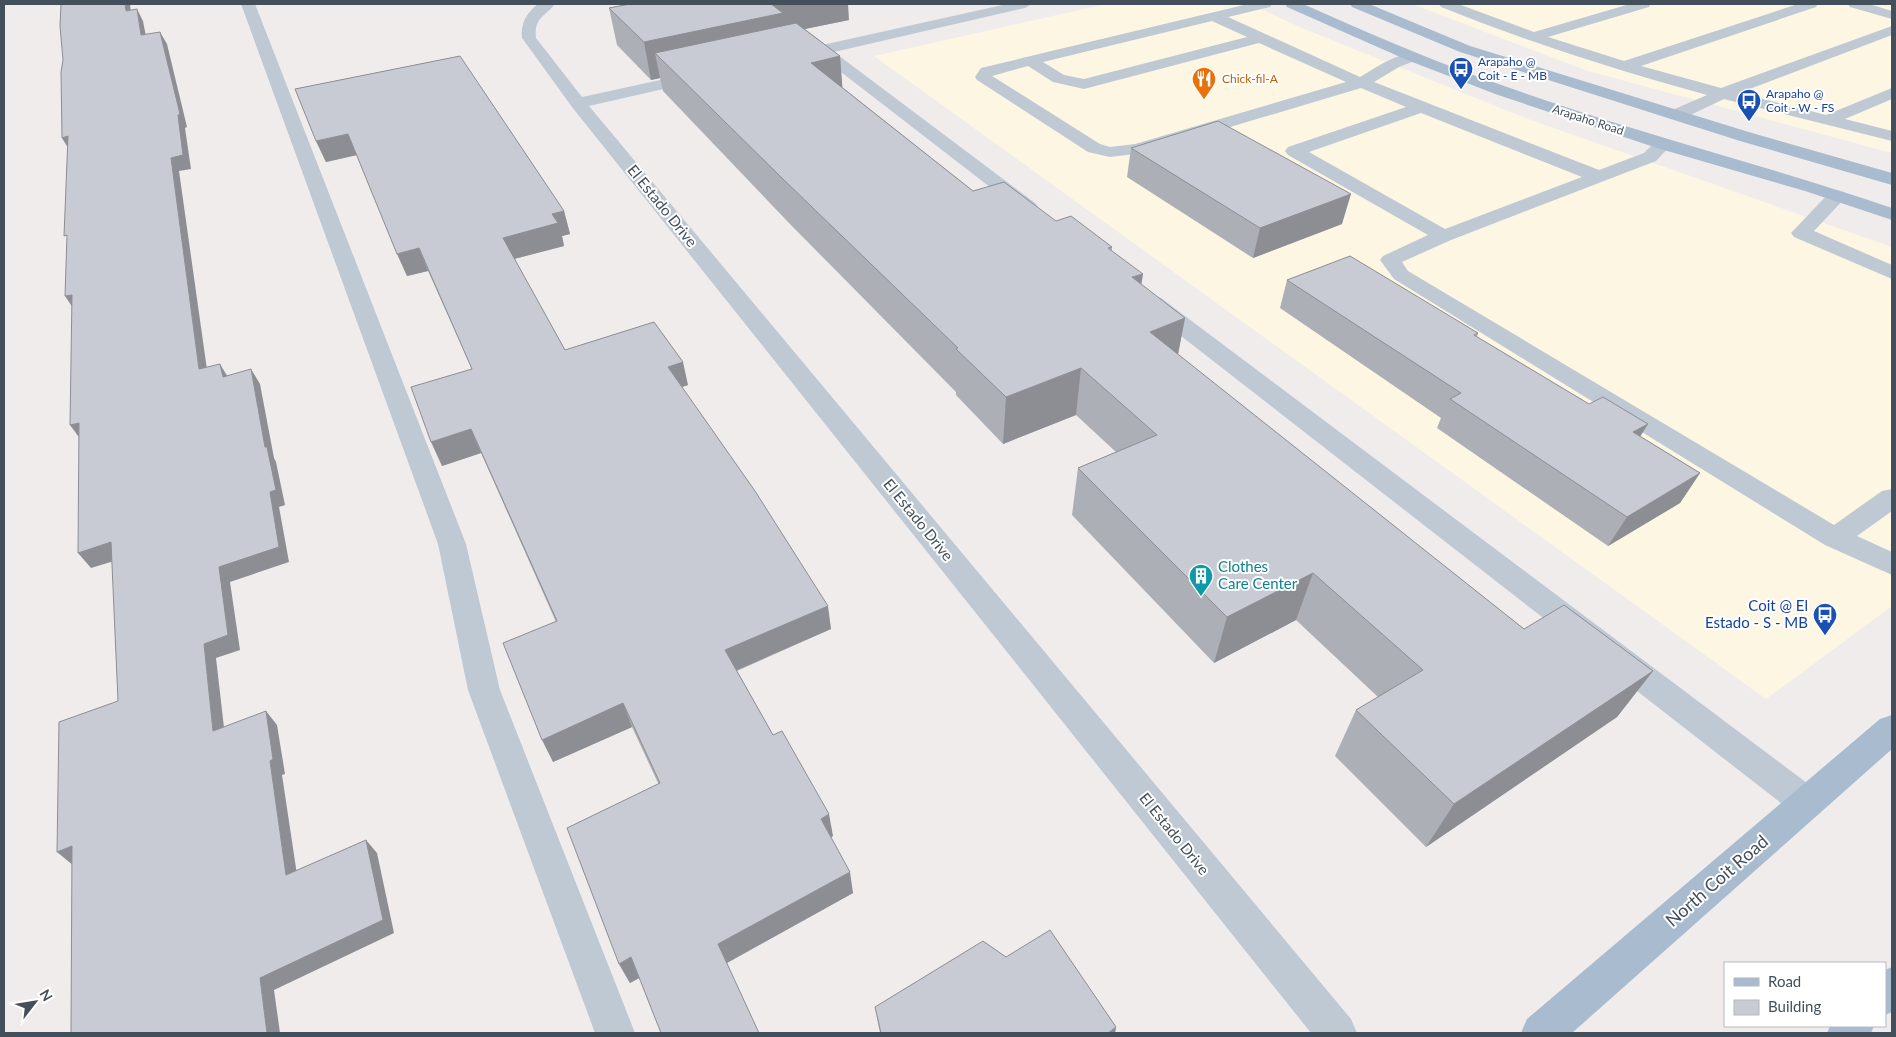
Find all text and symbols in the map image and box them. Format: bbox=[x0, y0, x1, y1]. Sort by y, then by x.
place label: Arapaho @ Coit - E - MB bbox=[1478, 54, 1547, 83]
bus stop icon: Arapaho @ Coit - E - MB bbox=[1448, 56, 1474, 90]
restaurant icon: Chick-fil-A bbox=[1191, 66, 1217, 100]
place label: Chick-fil-A bbox=[1222, 71, 1279, 86]
place label: Arapaho @ Coit - W - FS bbox=[1766, 86, 1834, 115]
bus stop icon: Arapaho @ Coit - W - FS bbox=[1736, 88, 1762, 122]
street label: Arapaho Road bbox=[1551, 101, 1626, 138]
street label: El Estado Drive bbox=[624, 161, 701, 250]
street label: El Estado Drive bbox=[880, 475, 957, 564]
place label: Clothes Care Center bbox=[1218, 557, 1298, 592]
building icon: Clothes Care Center bbox=[1188, 563, 1214, 597]
place label: Coit @ El Estado - S - MB bbox=[1705, 596, 1808, 631]
bus stop icon: Coit @ El Estado - S - MB bbox=[1812, 602, 1838, 636]
street label: El Estado Drive bbox=[1136, 789, 1213, 878]
street label: North Coit Road bbox=[1661, 830, 1772, 931]
legend bbox=[1724, 962, 1886, 1027]
text: Road bbox=[1768, 972, 1801, 990]
north arrow bbox=[10, 977, 60, 1027]
text: N bbox=[37, 986, 57, 1004]
text: Building bbox=[1768, 997, 1821, 1015]

